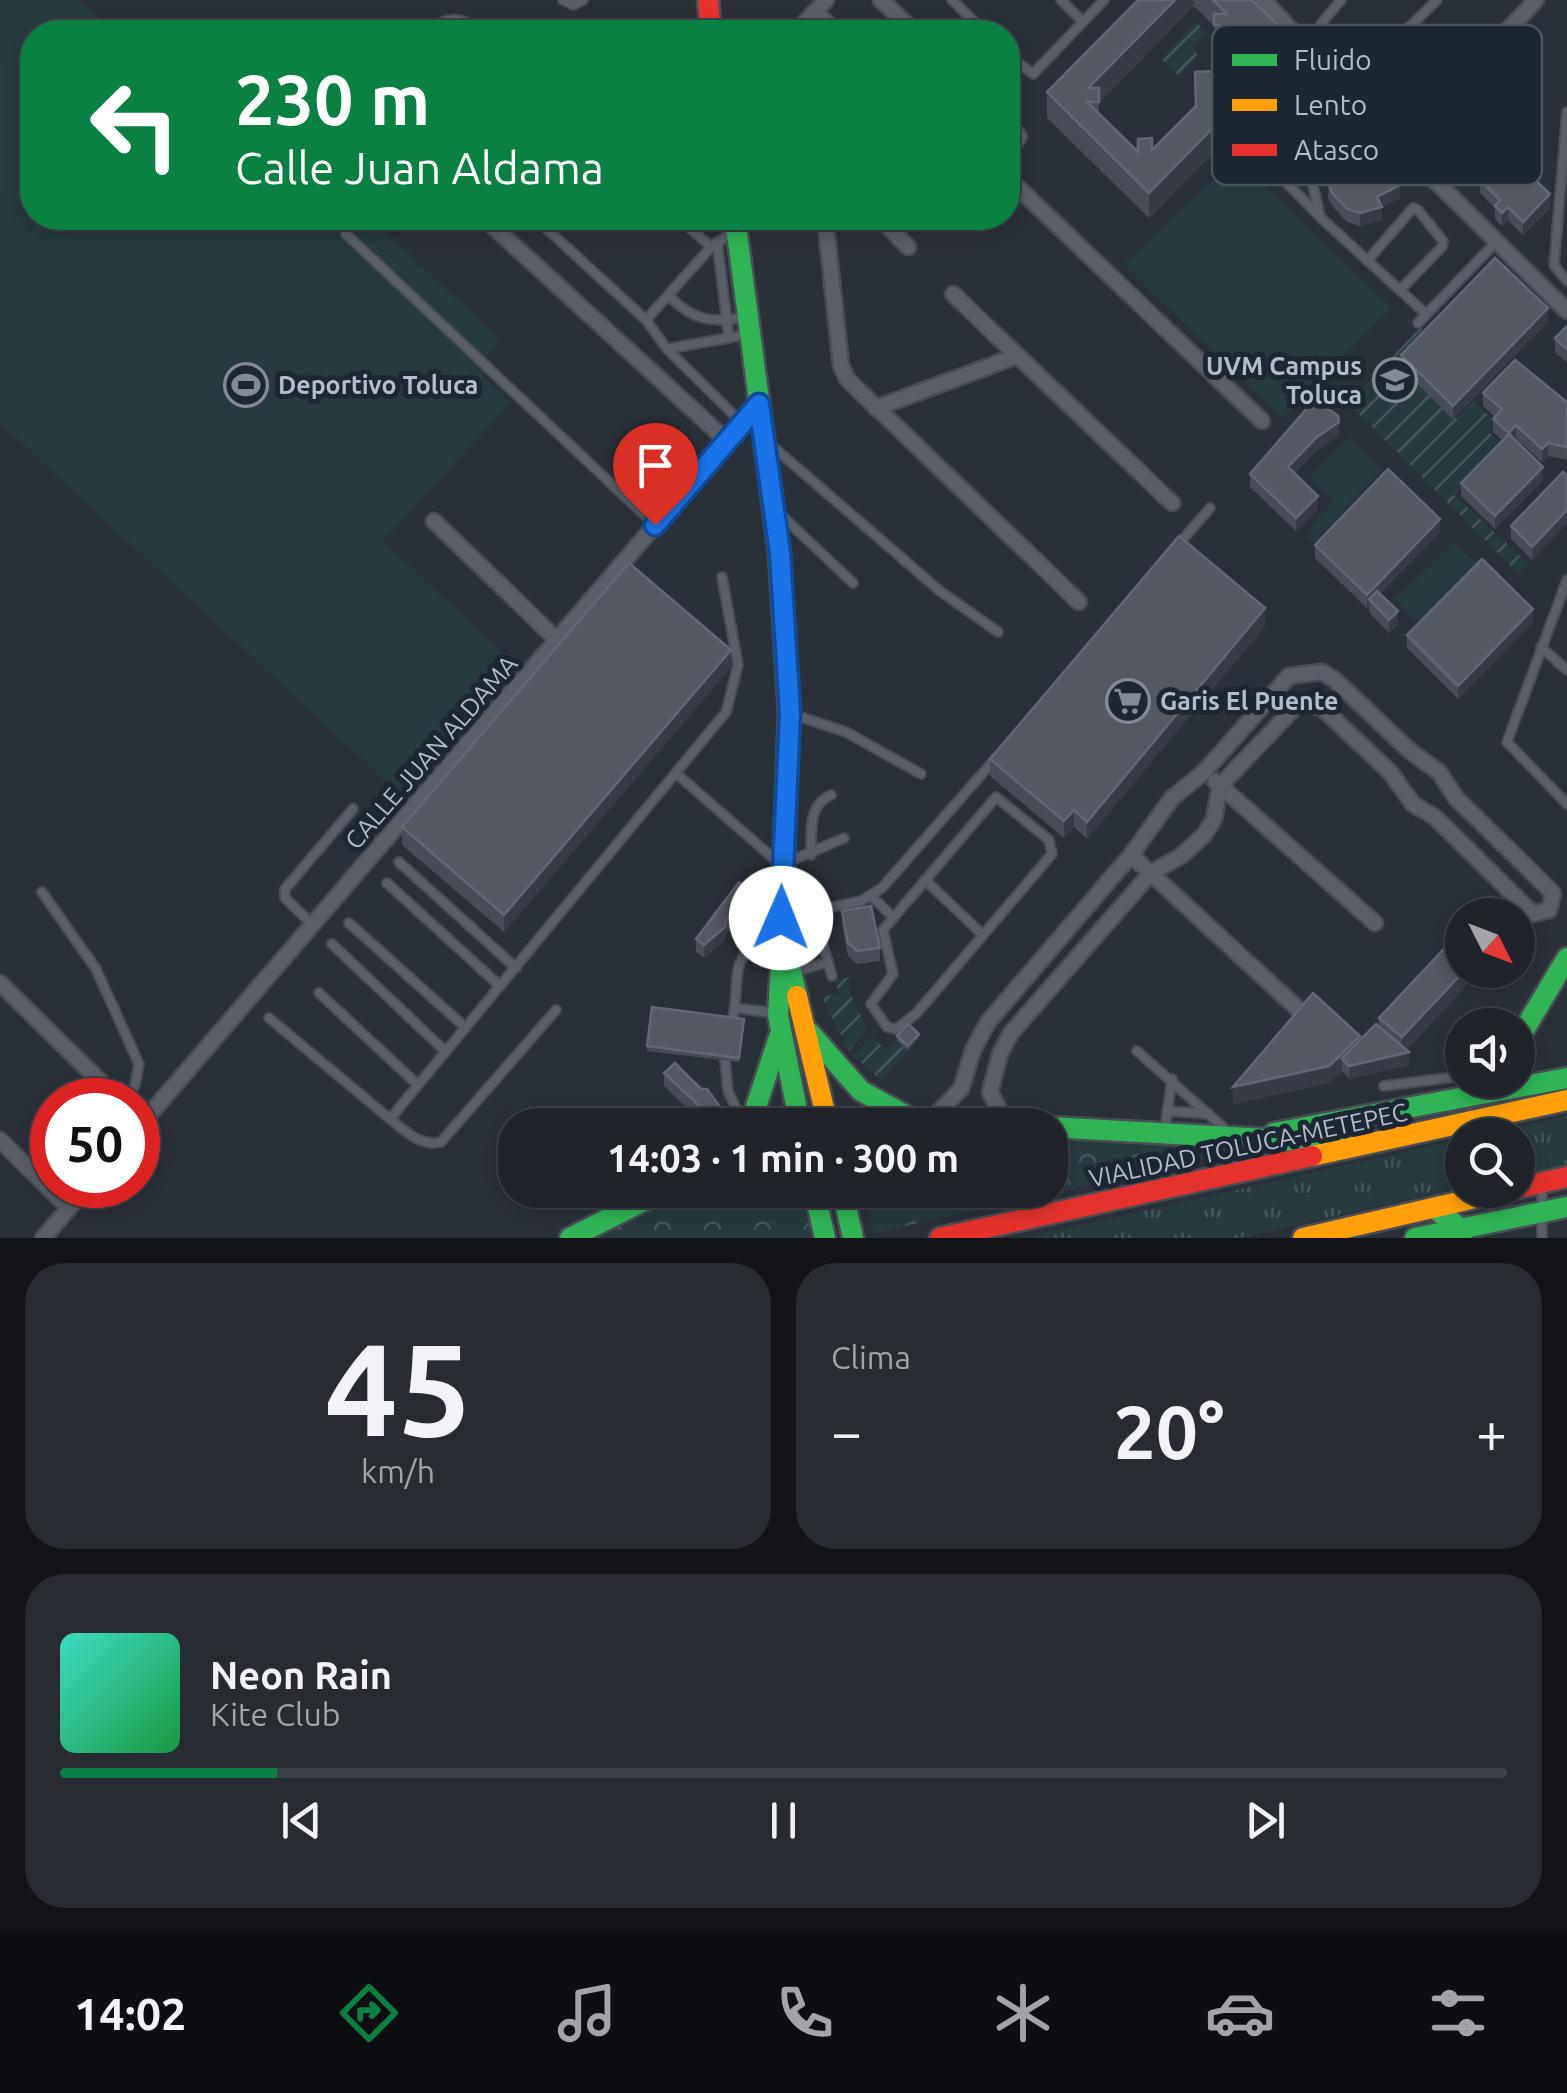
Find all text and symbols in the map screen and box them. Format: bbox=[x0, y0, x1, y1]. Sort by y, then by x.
legend bbox=[1212, 25, 1542, 185]
text: Fluido bbox=[1294, 44, 1372, 75]
icon: left bbox=[70, 60, 200, 190]
text: 230 m bbox=[235, 60, 430, 138]
text: Lento bbox=[1294, 89, 1367, 120]
text: Atasco bbox=[1294, 134, 1379, 165]
text: Calle Juan Aldama bbox=[235, 142, 604, 193]
place label: UVM Campus Toluca bbox=[1206, 352, 1362, 409]
school or university icon: UVM Campus Toluca bbox=[1372, 357, 1418, 403]
sports icon: Deportivo Toluca bbox=[223, 362, 269, 408]
place label: Deportivo Toluca bbox=[278, 371, 478, 399]
pin bbox=[613, 423, 698, 526]
icon: arrive bbox=[628, 438, 683, 493]
street label: CALLE JUAN ALDAMA bbox=[339, 650, 523, 854]
supermarket icon: Garis El Puente bbox=[1105, 678, 1151, 724]
place label: Garis El Puente bbox=[1160, 687, 1338, 715]
position arrow bbox=[729, 866, 833, 970]
north arrow bbox=[1445, 898, 1535, 988]
map controls bbox=[1445, 898, 1535, 1208]
button: sound bbox=[1445, 1008, 1535, 1098]
speed limit sign: 50 bbox=[30, 1078, 160, 1208]
street label: VIALIDAD TOLUCA-METEPEC bbox=[1087, 1098, 1409, 1192]
button: search bbox=[1445, 1118, 1535, 1208]
text: 14:03 · 1 min · 300 m bbox=[607, 1137, 959, 1179]
text: 45 bbox=[325, 1315, 471, 1461]
text: Clima bbox=[831, 1339, 911, 1375]
text: 20° bbox=[1113, 1389, 1225, 1473]
text: − bbox=[831, 1401, 862, 1462]
text: + bbox=[1476, 1401, 1507, 1462]
text: km/h bbox=[361, 1453, 435, 1489]
text: Neon Rain bbox=[210, 1654, 392, 1696]
text: Kite Club bbox=[210, 1696, 340, 1732]
icon: previous bbox=[274, 1793, 329, 1848]
icon: pause bbox=[756, 1793, 811, 1848]
icon: next bbox=[1238, 1793, 1293, 1848]
icon: directions bbox=[334, 1978, 404, 2048]
icon: music bbox=[552, 1978, 622, 2048]
icon: phone bbox=[770, 1978, 840, 2048]
icon: climate bbox=[988, 1978, 1058, 2048]
icon: car bbox=[1205, 1978, 1275, 2048]
icon: filters bbox=[1423, 1978, 1493, 2048]
text: 14:02 bbox=[74, 1988, 186, 2039]

